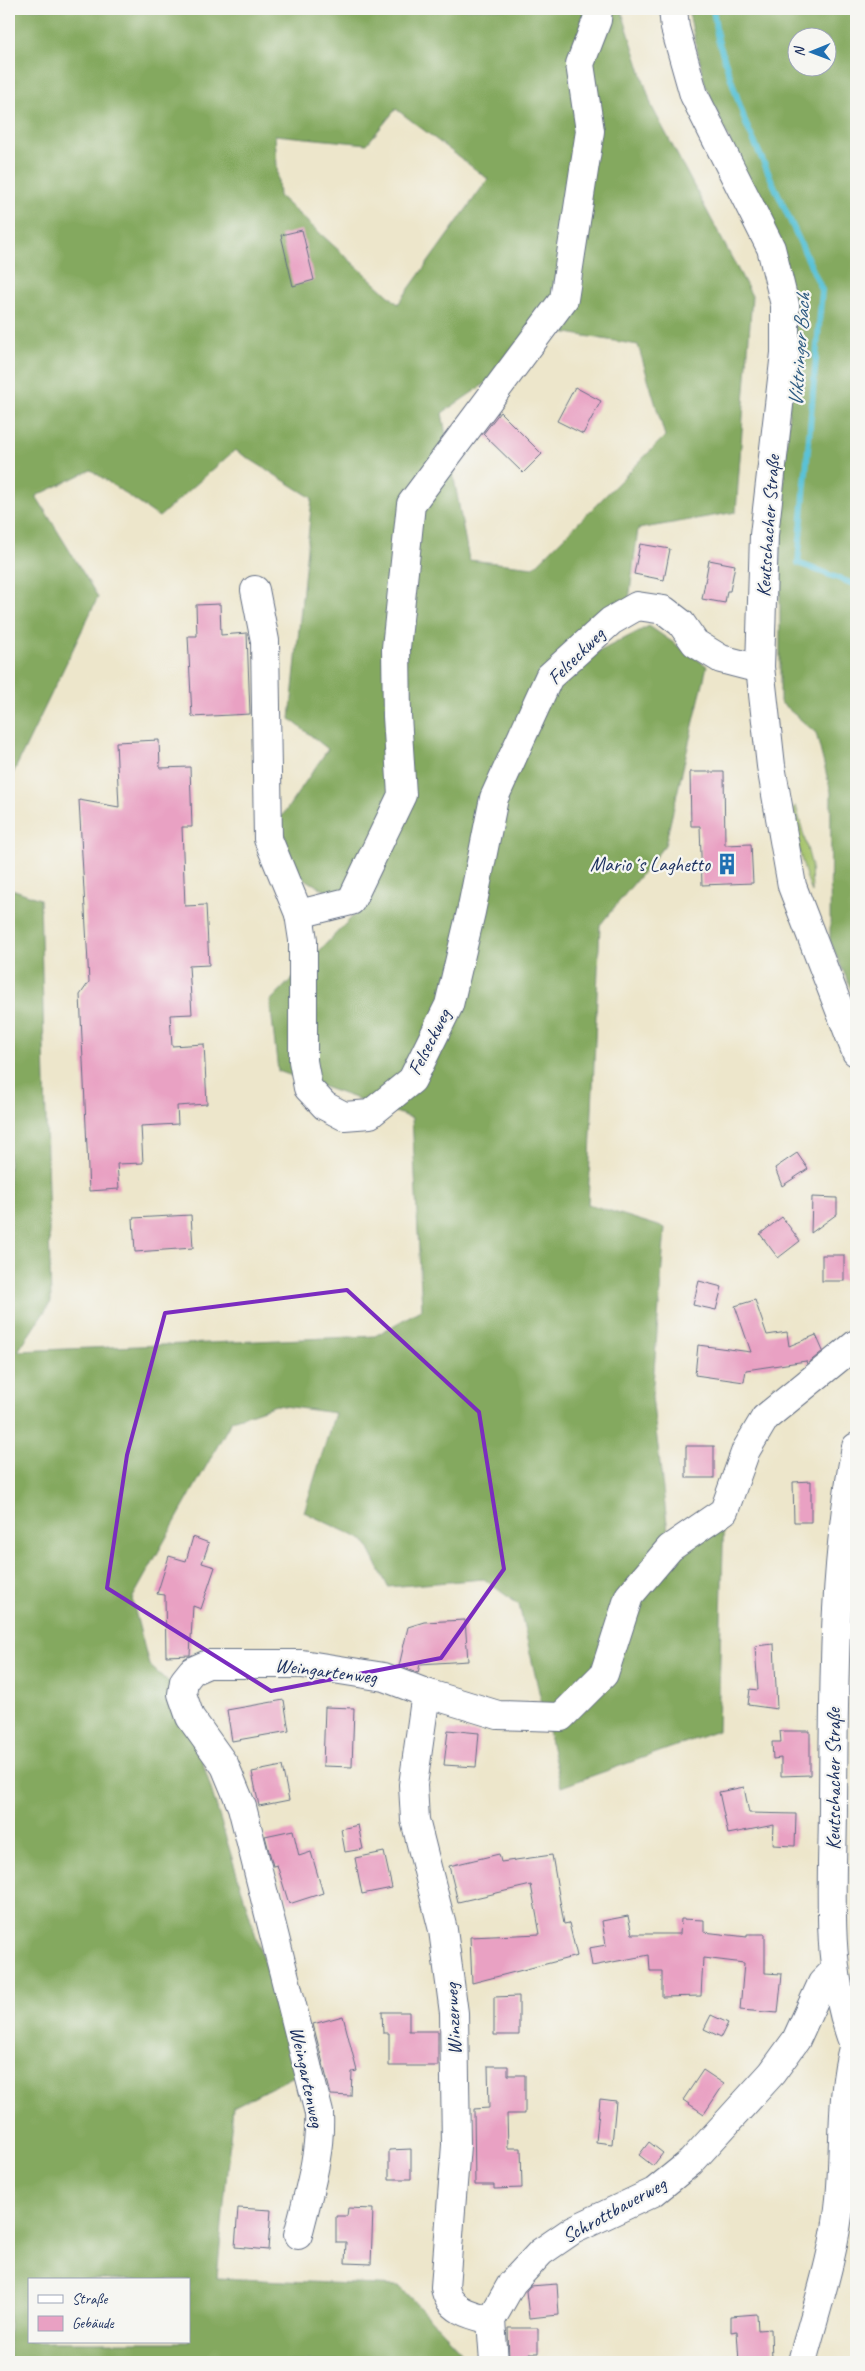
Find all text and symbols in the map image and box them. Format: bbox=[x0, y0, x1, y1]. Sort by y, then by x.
north arrow bbox=[788, 28, 838, 78]
text: N bbox=[791, 45, 808, 57]
water label: Viktringer Bach bbox=[782, 291, 816, 408]
street label: Keutschacher Straße bbox=[751, 453, 786, 598]
street label: Felseckweg bbox=[542, 621, 611, 690]
building icon: Mario´s Laghetto bbox=[714, 851, 740, 877]
place label: Mario´s Laghetto bbox=[590, 852, 711, 877]
street label: Felseckweg bbox=[402, 1003, 457, 1079]
street label: Weingartenweg bbox=[274, 1652, 379, 1690]
street label: Keutschacher Straße bbox=[821, 1706, 846, 1850]
street label: Winzerweg bbox=[439, 1981, 467, 2055]
street label: Weingartenweg bbox=[284, 2024, 330, 2131]
street label: Schrottbauerweg bbox=[558, 2170, 672, 2249]
legend bbox=[28, 2278, 190, 2344]
text: Straße bbox=[72, 2290, 108, 2309]
text: Gebäude bbox=[72, 2314, 115, 2333]

